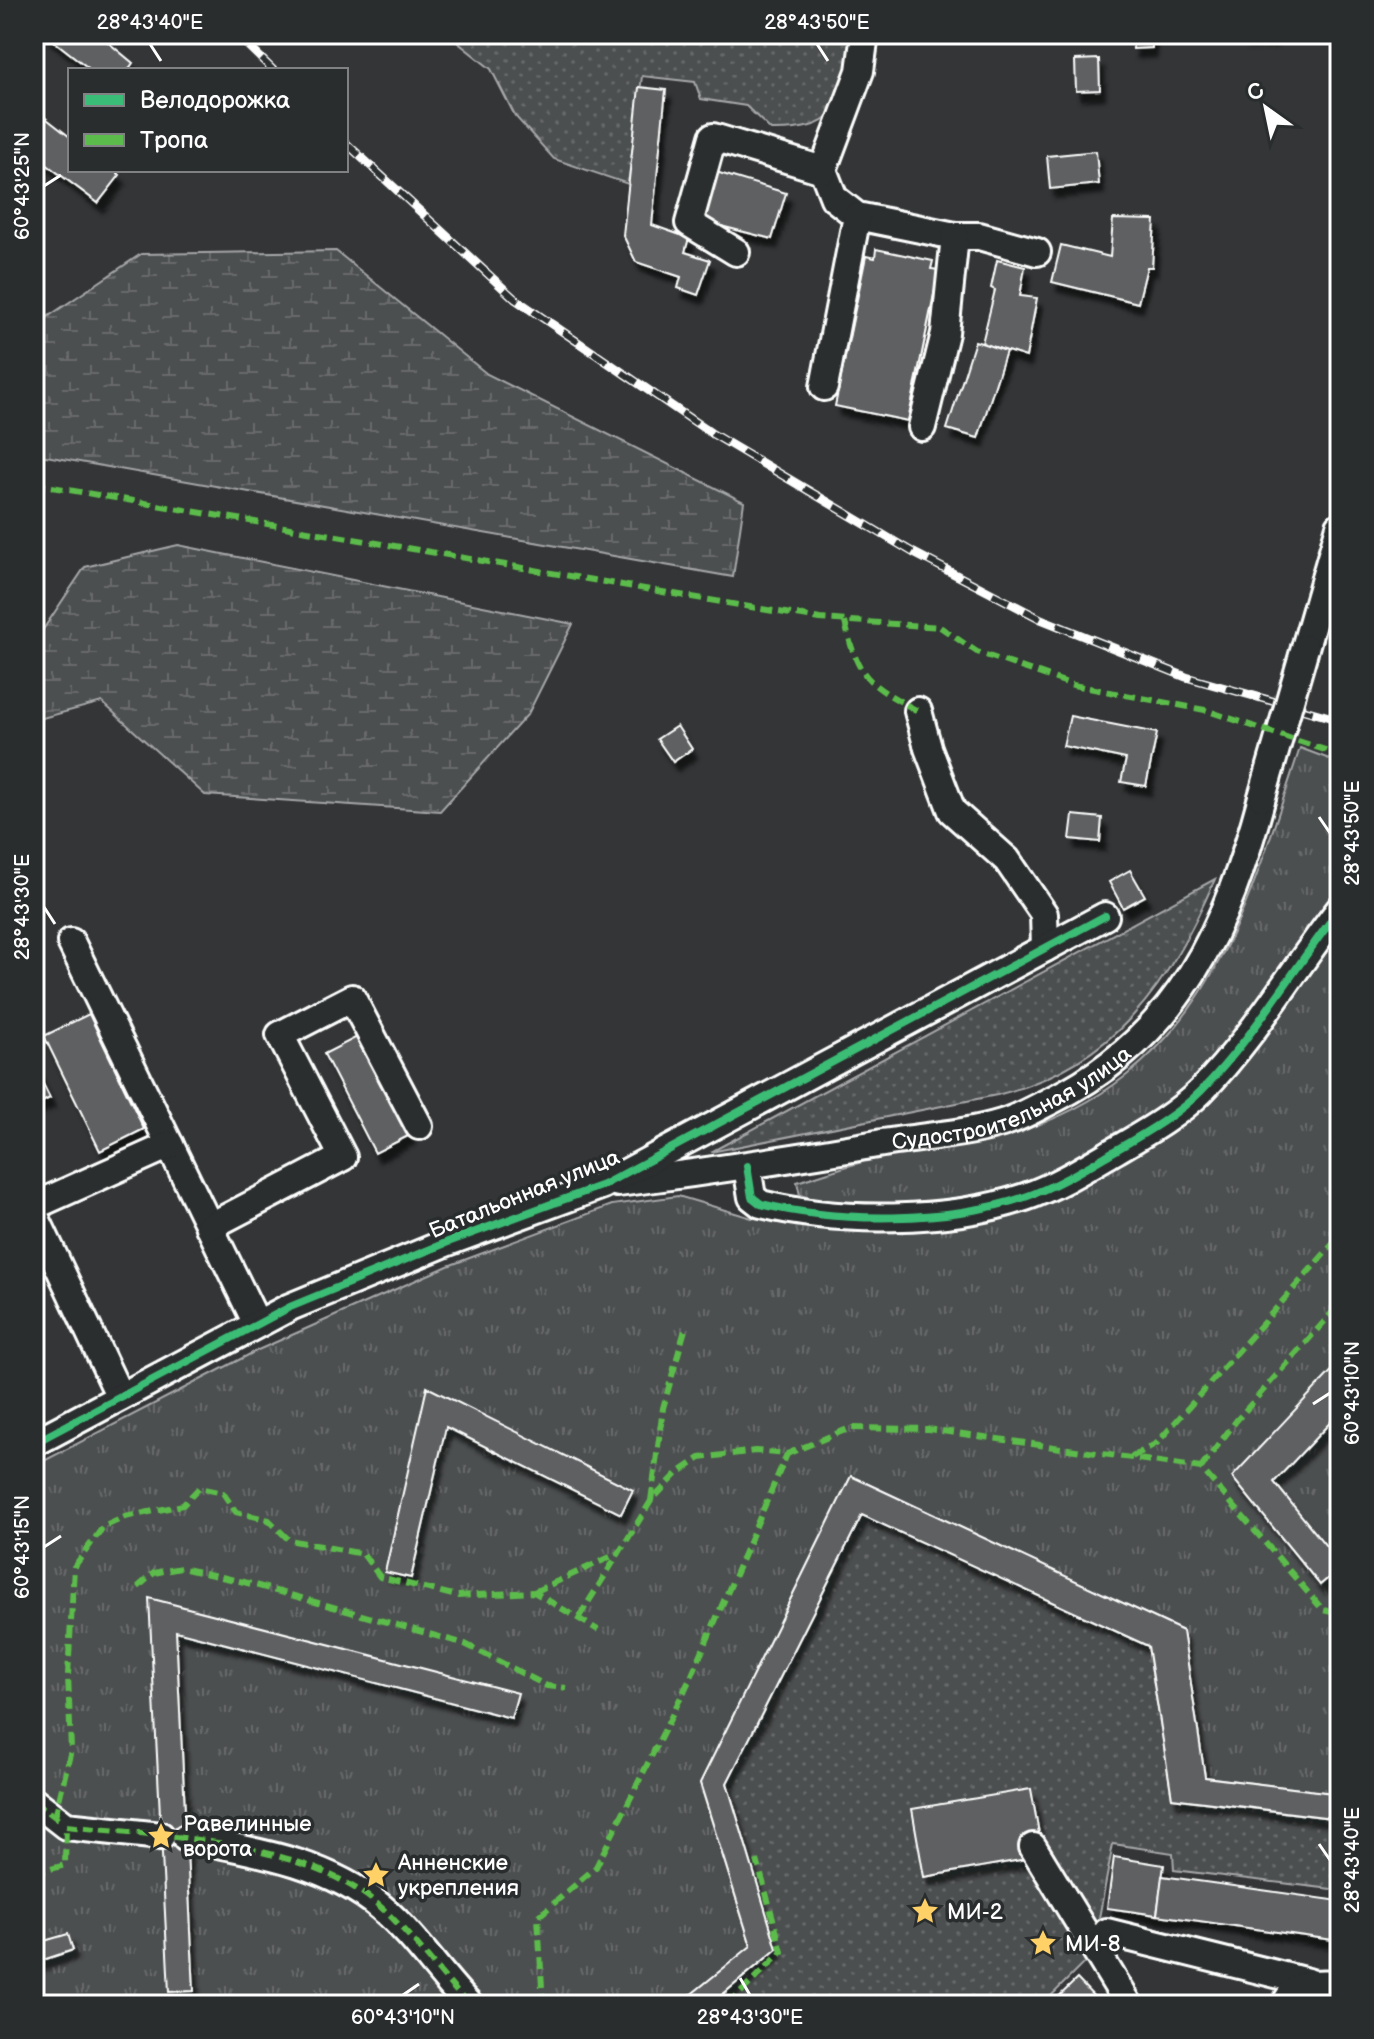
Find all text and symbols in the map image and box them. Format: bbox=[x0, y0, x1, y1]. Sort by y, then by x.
text: 28°43'40"E bbox=[97, 11, 203, 35]
text: 28°43'50"E bbox=[764, 11, 870, 35]
legend bbox=[68, 68, 348, 172]
north arrow bbox=[1226, 68, 1306, 148]
text: С bbox=[1242, 77, 1270, 108]
text: Велодорожка bbox=[140, 86, 290, 115]
text: Тропа bbox=[140, 126, 208, 155]
text: 60°43'25"N bbox=[11, 132, 35, 240]
text: 28°43'50"E bbox=[1341, 780, 1365, 886]
text: 28°43'30"E bbox=[11, 854, 35, 960]
street label: Судостроительная улица bbox=[890, 1041, 1137, 1156]
street label: Батальонная улица bbox=[425, 1144, 624, 1245]
text: 60°43'10"N bbox=[1341, 1341, 1365, 1445]
text: 60°43'15"N bbox=[11, 1495, 35, 1599]
text: 28°43'40"E bbox=[1341, 1807, 1365, 1913]
place label: Равелинные ворота bbox=[183, 1811, 311, 1863]
place icon: Равелинные ворота bbox=[146, 1821, 176, 1851]
place label: Анненские укрепления bbox=[397, 1850, 519, 1902]
place icon: Анненские укрепления bbox=[361, 1860, 391, 1890]
place icon: МИ-2 bbox=[910, 1896, 940, 1926]
place label: МИ-2 bbox=[947, 1899, 1003, 1926]
place icon: МИ-8 bbox=[1028, 1928, 1058, 1958]
place label: МИ-8 bbox=[1065, 1931, 1121, 1958]
text: 60°43'10"N bbox=[351, 2006, 455, 2030]
text: 28°43'30"E bbox=[697, 2006, 803, 2030]

